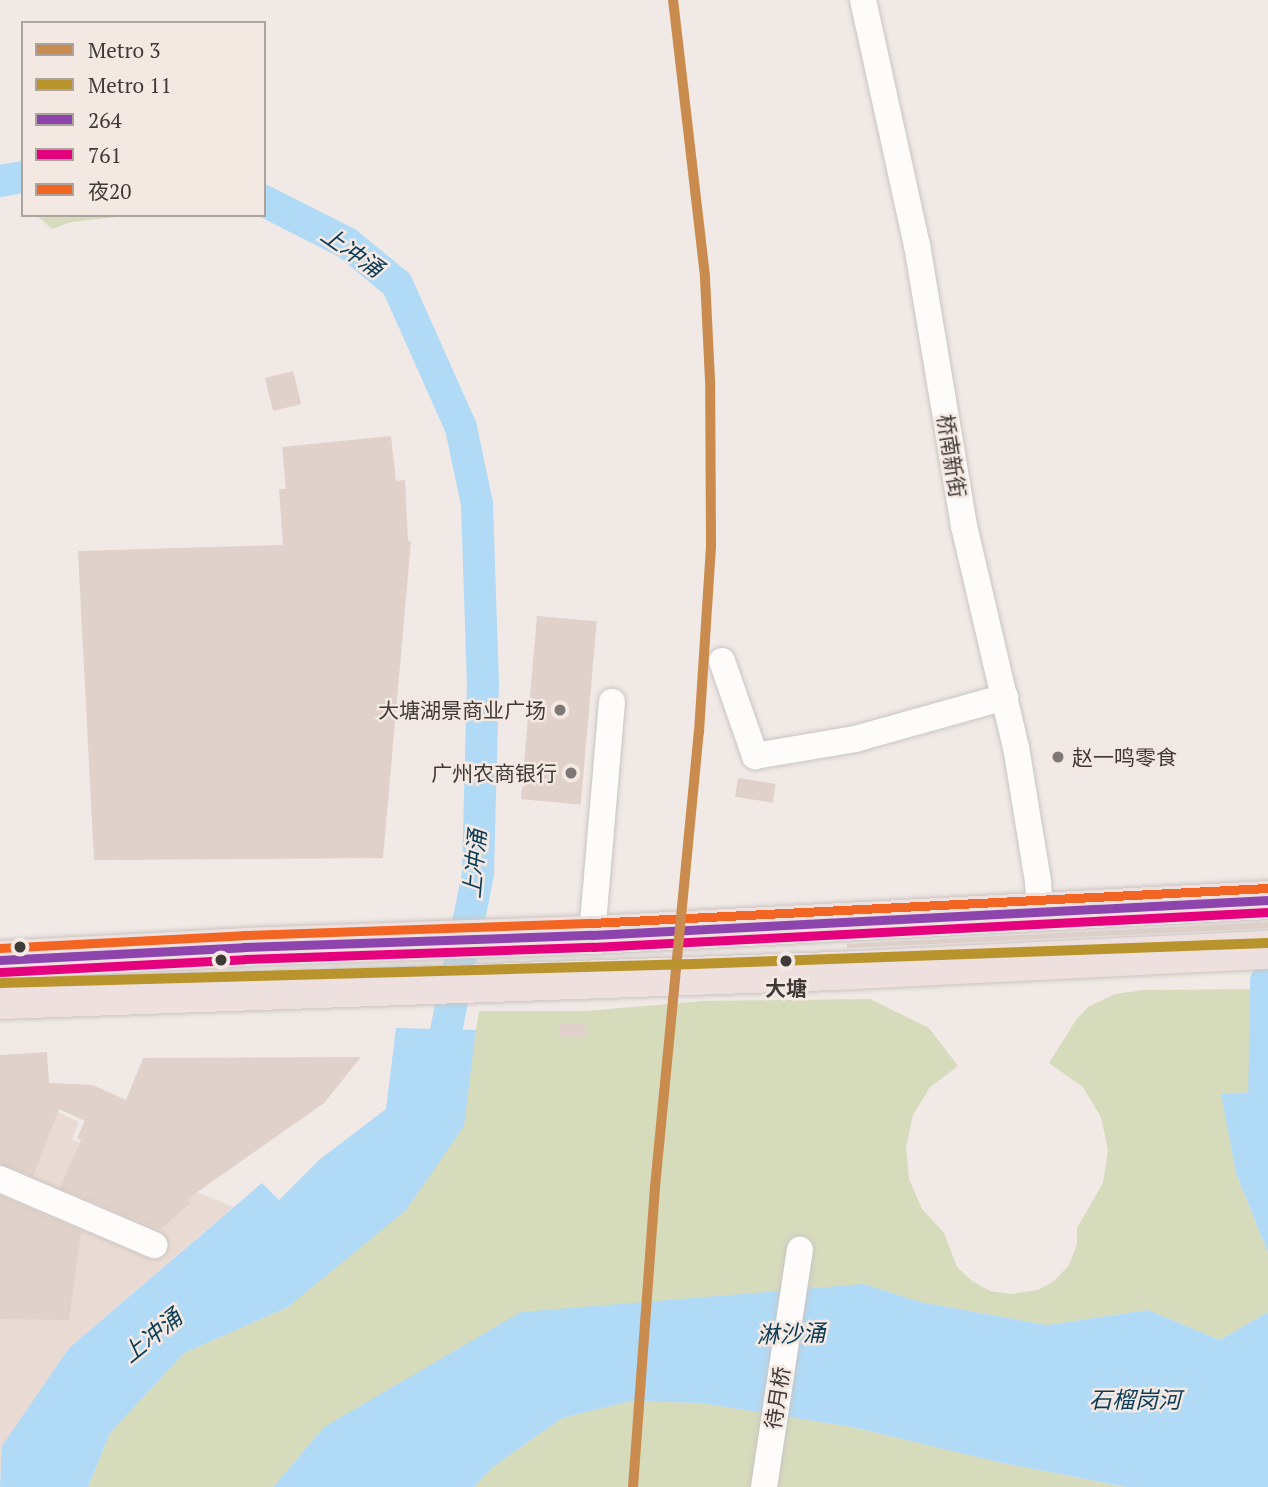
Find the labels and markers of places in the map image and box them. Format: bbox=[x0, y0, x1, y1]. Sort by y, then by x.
place label: 大塘湖景商业广场 bbox=[378, 697, 546, 723]
marker: 大塘湖景商业广场 bbox=[552, 702, 568, 718]
place label: 赵一鸣零食 bbox=[1072, 744, 1177, 770]
marker: 赵一鸣零食 bbox=[1050, 749, 1066, 765]
place label: 广州农商银行 bbox=[431, 760, 557, 786]
marker: 广州农商银行 bbox=[563, 765, 579, 781]
unlabelled marker bbox=[13, 940, 27, 954]
marker: 大塘 bbox=[775, 950, 797, 972]
unlabelled marker bbox=[214, 953, 228, 967]
place label: 大塘 bbox=[765, 975, 807, 1001]

